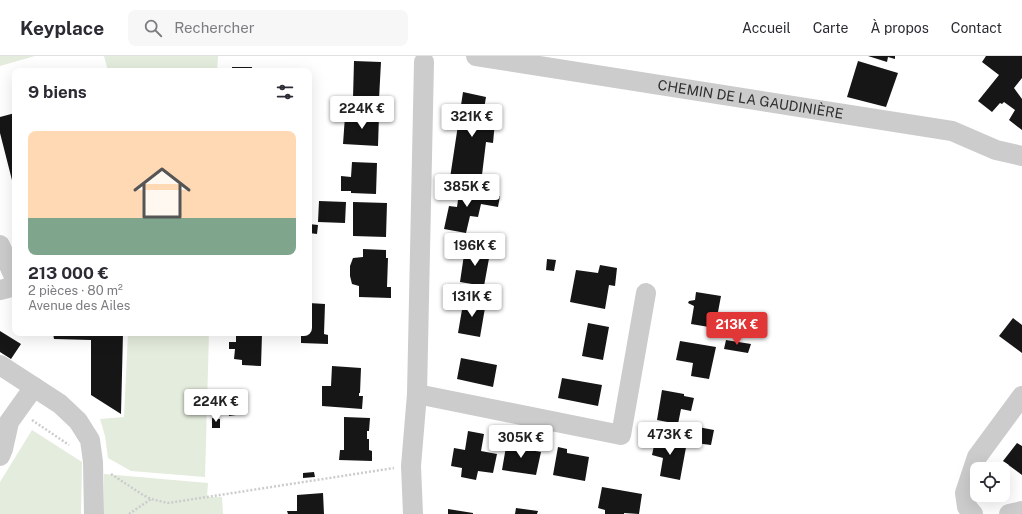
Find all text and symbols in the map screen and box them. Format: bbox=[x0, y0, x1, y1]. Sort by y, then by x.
search box bbox=[128, 10, 408, 46]
text: Keyplace bbox=[20, 17, 104, 39]
icon: search bbox=[142, 17, 164, 39]
text: Rechercher bbox=[174, 19, 255, 36]
text: Accueil bbox=[742, 20, 791, 36]
text: Carte bbox=[813, 20, 849, 36]
text: À propos bbox=[871, 20, 929, 36]
text: Contact bbox=[951, 20, 1002, 36]
street label: CHEMIN DE LA GAUDINIÈRE bbox=[657, 77, 845, 122]
icon: filters bbox=[274, 81, 296, 103]
text: 9 biens bbox=[28, 82, 87, 102]
pin: 224K € bbox=[329, 96, 395, 130]
text: 224K € bbox=[339, 101, 385, 116]
pin: 321K € bbox=[439, 104, 505, 138]
text: 321K € bbox=[450, 109, 494, 124]
icon: home bbox=[126, 157, 198, 229]
pin: 385K € bbox=[434, 174, 500, 208]
text: 385K € bbox=[444, 179, 490, 194]
pin: 196K € bbox=[442, 233, 508, 267]
text: 196K € bbox=[453, 238, 497, 253]
text: 213 000 € bbox=[28, 263, 109, 283]
text: 2 pièces · 80 m² bbox=[28, 283, 123, 298]
pin: 131K € bbox=[439, 284, 505, 318]
text: 131K € bbox=[452, 289, 492, 304]
text: Avenue des Ailes bbox=[28, 298, 130, 313]
pin: 213K € bbox=[704, 312, 770, 346]
text: 213K € bbox=[715, 317, 759, 332]
pin: 224K € bbox=[183, 389, 249, 423]
text: 224K € bbox=[193, 394, 239, 409]
pin: 473K € bbox=[637, 422, 703, 456]
pin: 305K € bbox=[488, 425, 554, 459]
text: 473K € bbox=[647, 427, 693, 442]
text: 305K € bbox=[498, 430, 544, 445]
map controls bbox=[970, 462, 1010, 502]
button: locate bbox=[970, 462, 1010, 502]

